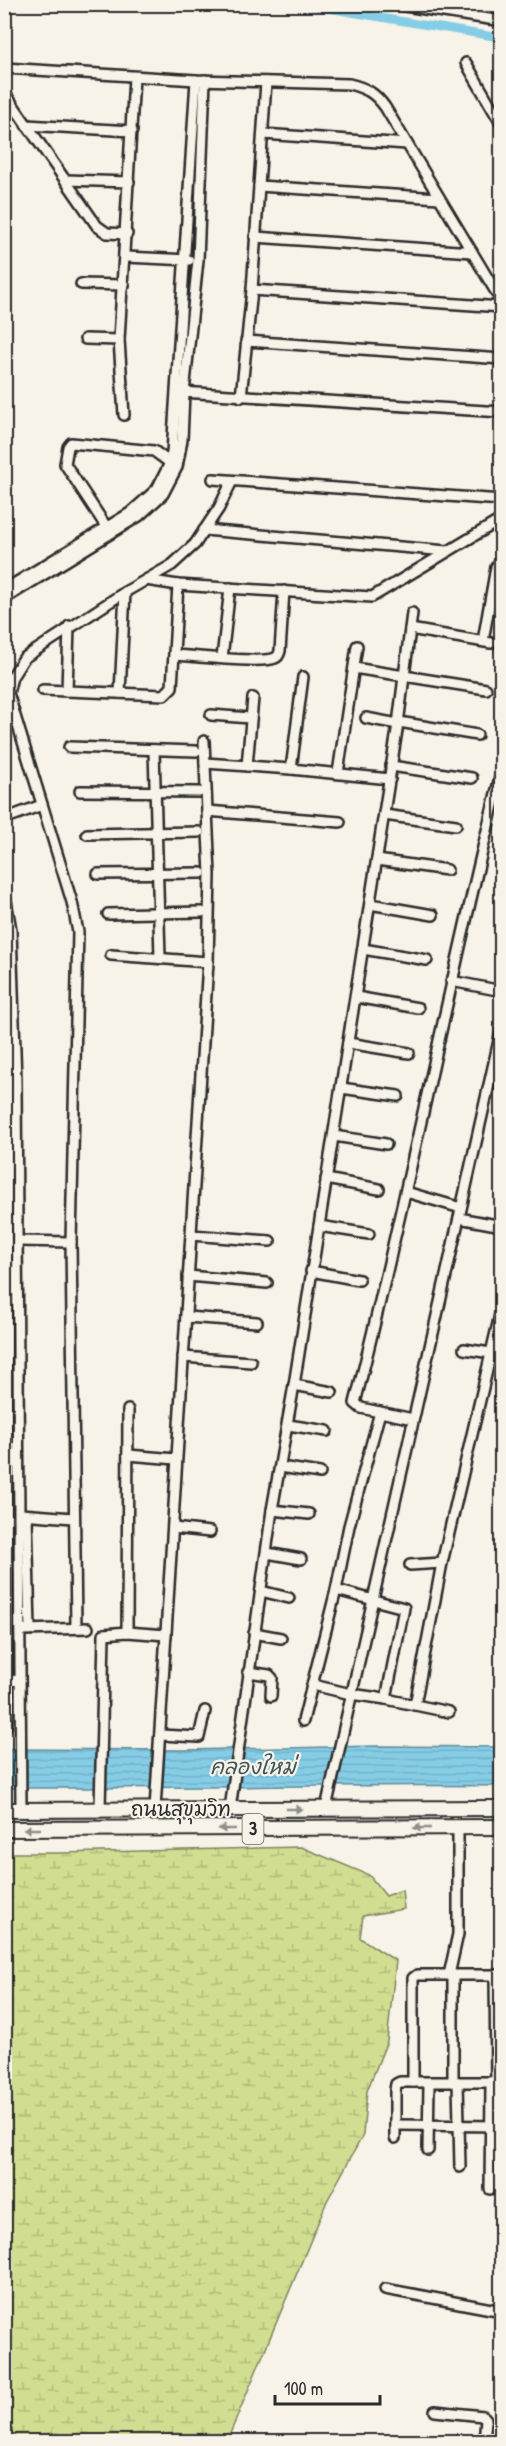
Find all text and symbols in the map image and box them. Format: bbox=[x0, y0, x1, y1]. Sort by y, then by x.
water label: คลองใหม่ bbox=[210, 1752, 300, 1781]
street label: ถนนสุขุมวิท bbox=[131, 1795, 231, 1825]
one-way arrow bbox=[284, 1804, 303, 1814]
road number: 3 bbox=[242, 1814, 264, 1844]
one-way arrow bbox=[413, 1823, 432, 1833]
one-way arrow bbox=[23, 1824, 42, 1834]
one-way arrow bbox=[218, 1824, 237, 1834]
scale bar bbox=[275, 2368, 380, 2406]
text: 100 m bbox=[284, 2376, 323, 2401]

